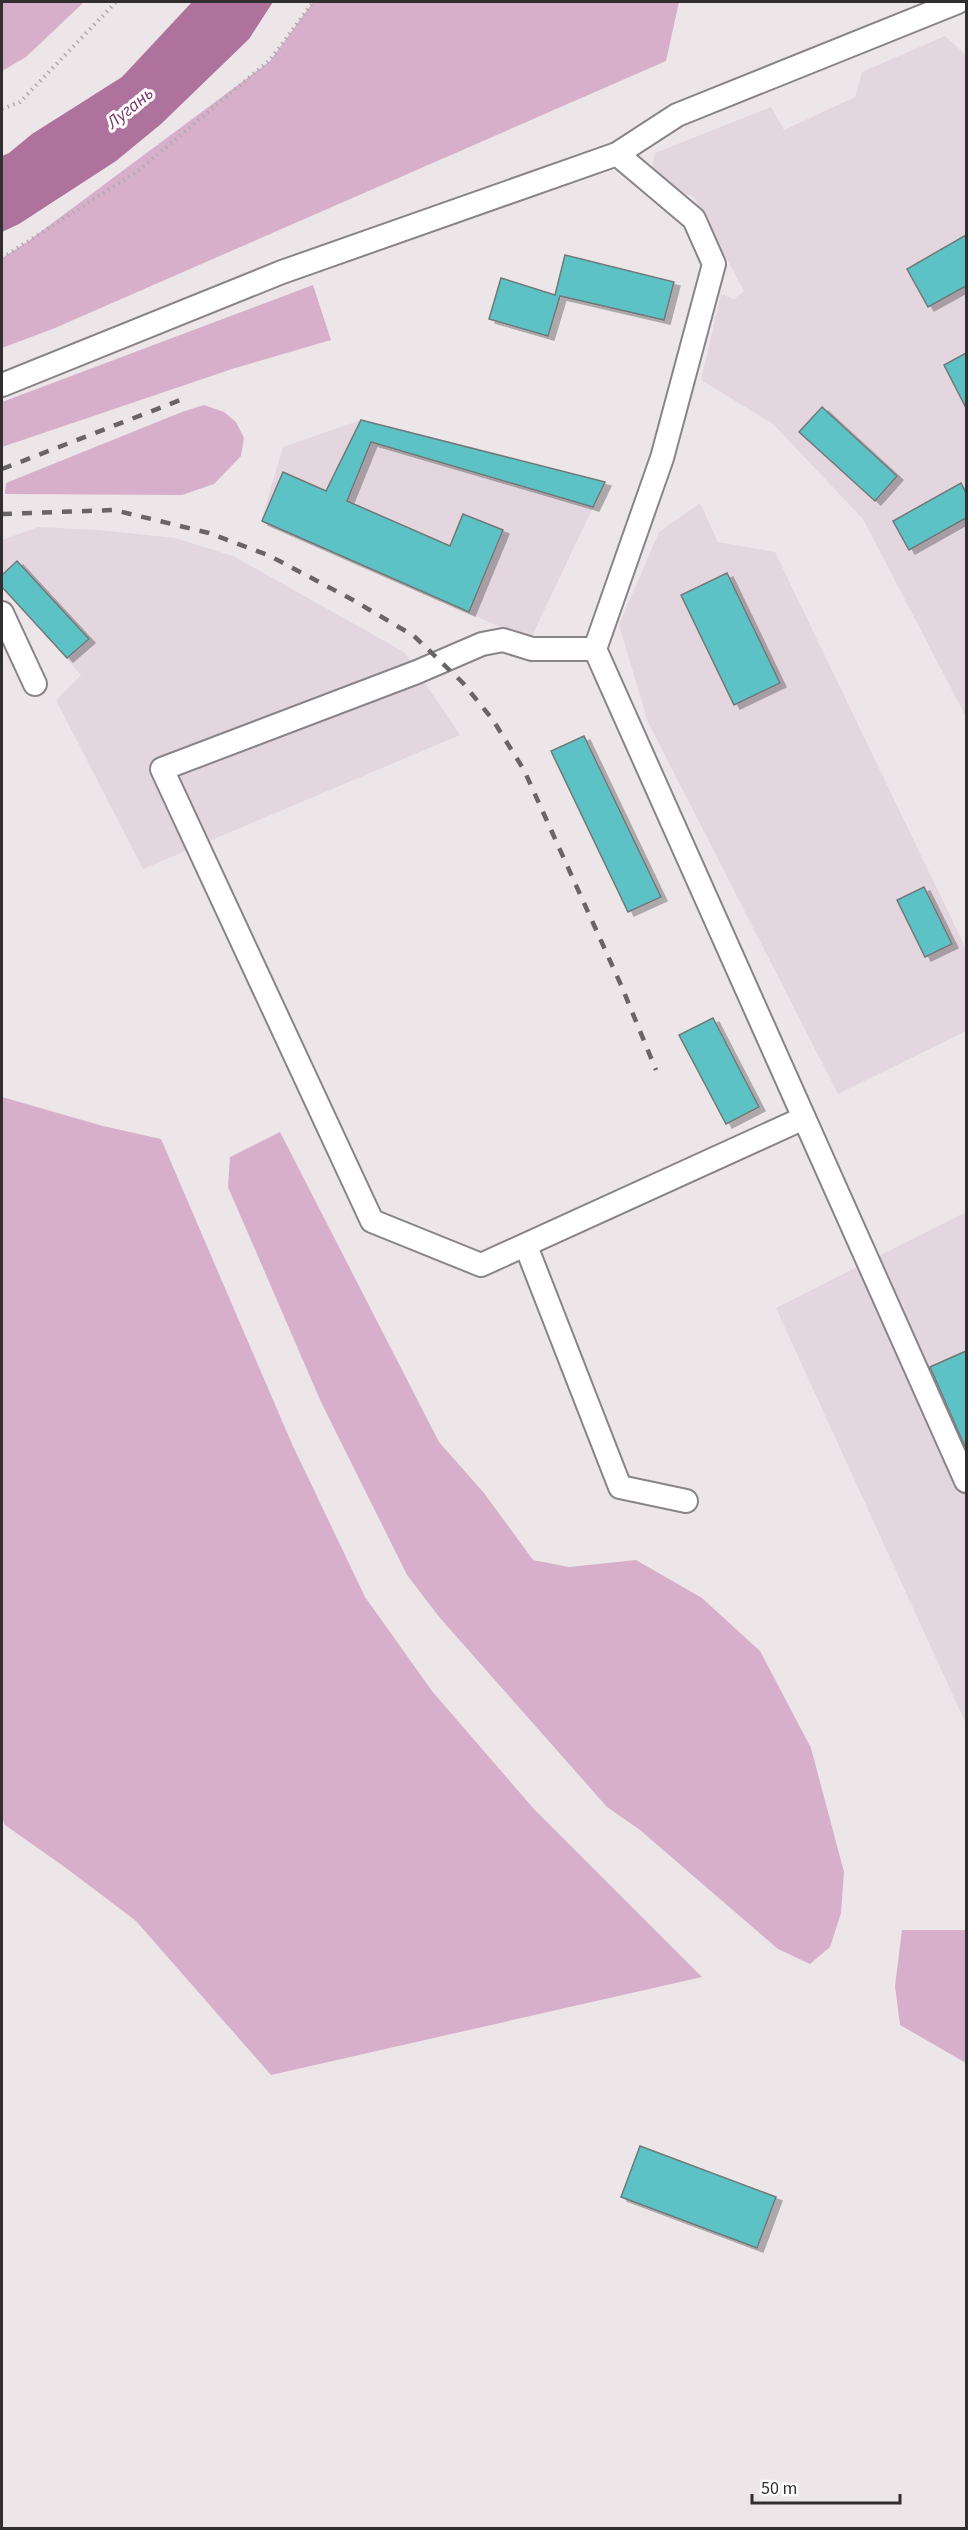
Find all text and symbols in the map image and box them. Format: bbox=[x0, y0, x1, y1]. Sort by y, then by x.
water label: Лугань bbox=[100, 81, 159, 135]
scale bar bbox=[752, 2467, 900, 2505]
text: 50 m bbox=[761, 2476, 797, 2501]

